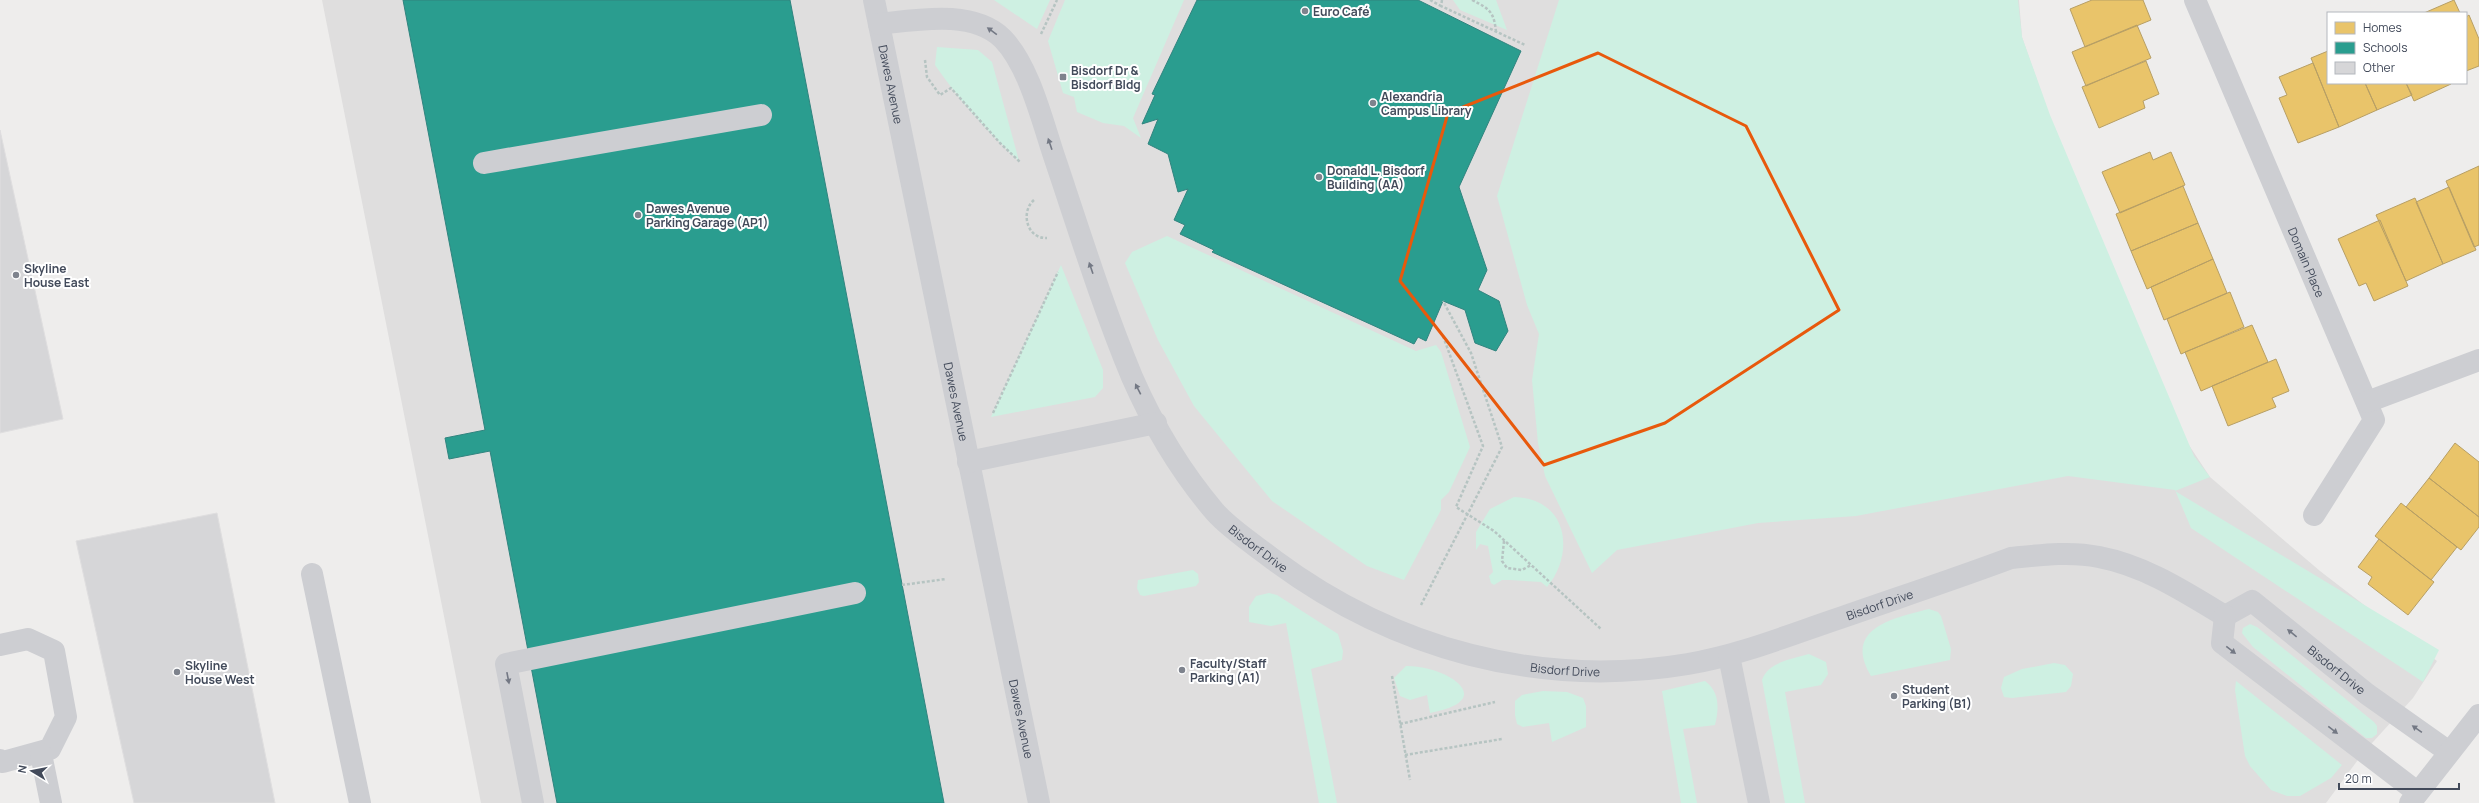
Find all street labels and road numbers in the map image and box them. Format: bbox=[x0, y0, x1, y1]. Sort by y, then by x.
street label: Dawes Avenue bbox=[875, 43, 908, 125]
street label: Domain Place bbox=[2284, 225, 2329, 300]
street label: Dawes Avenue bbox=[940, 361, 973, 443]
street label: Bisdorf Drive bbox=[1225, 521, 1292, 576]
street label: Bisdorf Drive bbox=[1844, 585, 1915, 624]
street label: Bisdorf Drive bbox=[2304, 641, 2369, 698]
street label: Bisdorf Drive bbox=[1529, 658, 1600, 680]
street label: Dawes Avenue bbox=[1005, 678, 1038, 760]

